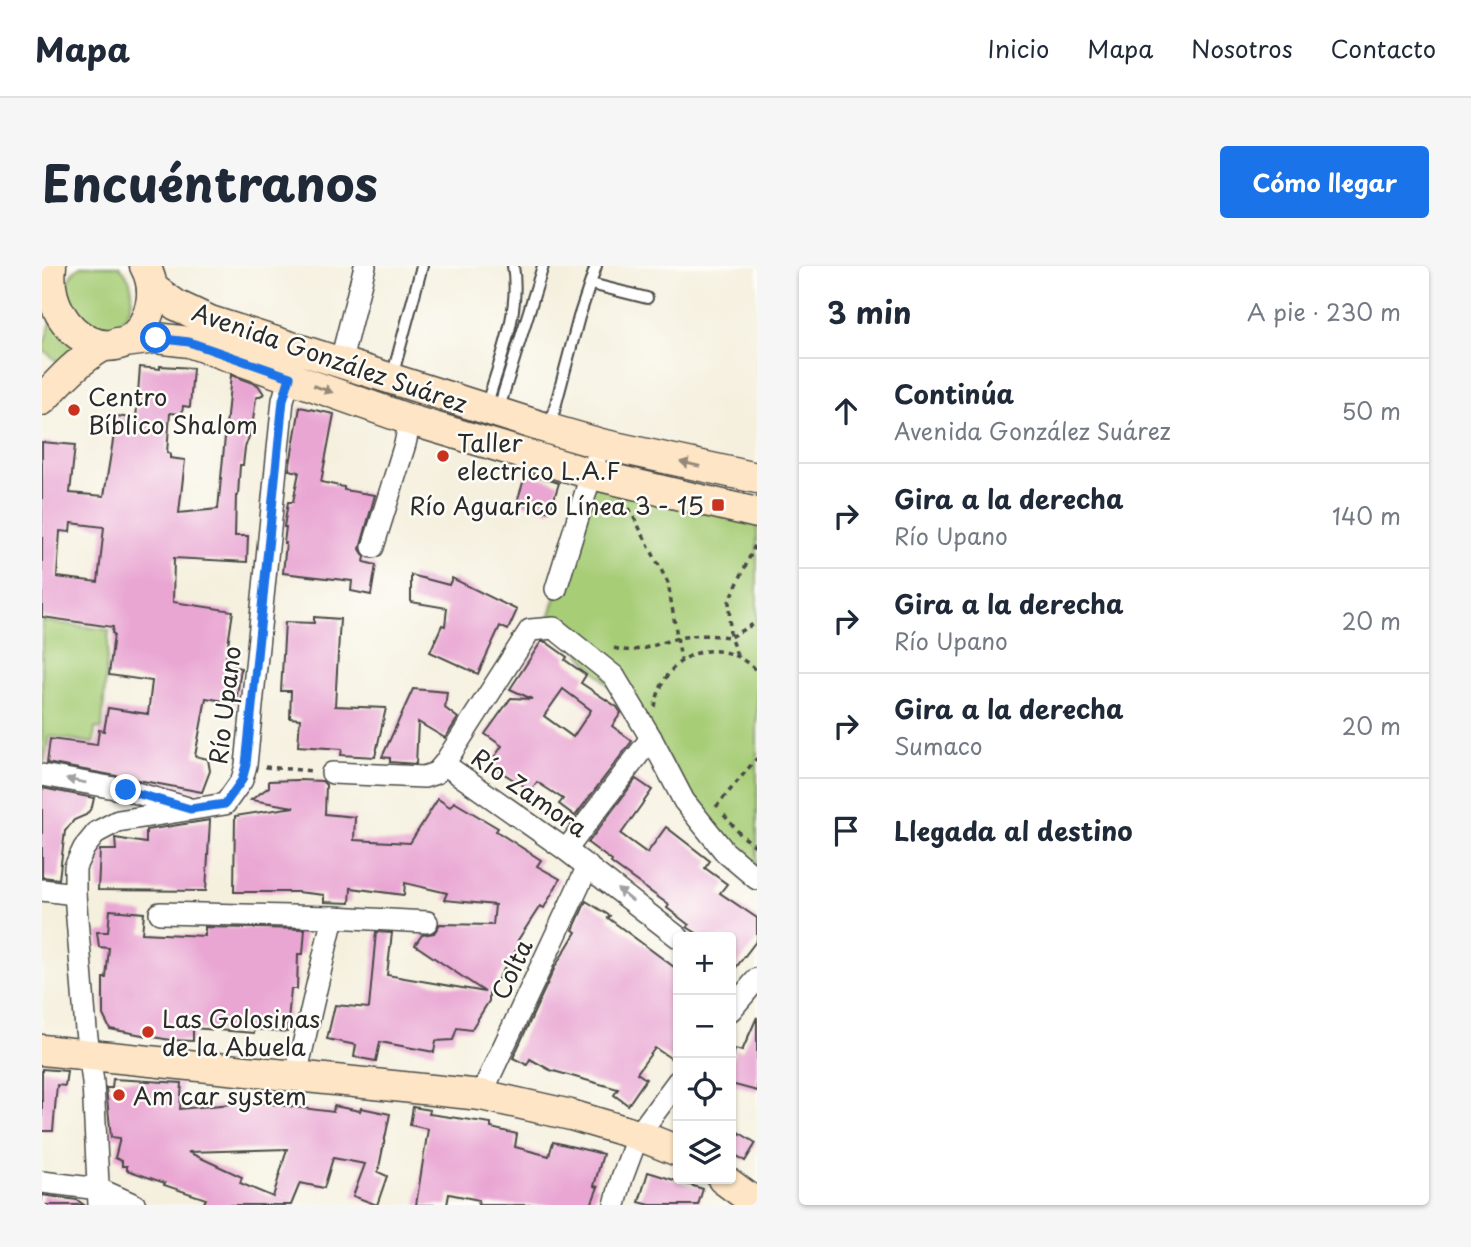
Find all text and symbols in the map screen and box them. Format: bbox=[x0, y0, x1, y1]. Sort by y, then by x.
text: Mapa bbox=[35, 23, 130, 73]
text: Inicio bbox=[988, 30, 1049, 66]
text: Mapa bbox=[1087, 30, 1153, 66]
text: Nosotros bbox=[1191, 30, 1293, 66]
text: Contacto bbox=[1331, 30, 1436, 66]
text: Encuéntranos bbox=[42, 145, 378, 219]
button: Cómo llegar bbox=[1220, 146, 1429, 218]
text: 3 min bbox=[827, 289, 912, 334]
street label: Avenida González Suárez bbox=[188, 293, 472, 421]
text: A pie · 230 m bbox=[1247, 294, 1401, 329]
route start bbox=[140, 322, 171, 353]
text: Continúa bbox=[894, 374, 1014, 413]
place label: Centro Bíblico Shalom bbox=[88, 378, 258, 442]
one-way arrow bbox=[313, 384, 334, 395]
icon: ahead bbox=[827, 392, 865, 430]
text: 50 m bbox=[1341, 393, 1401, 428]
marker: Centro Bíblico Shalom bbox=[66, 402, 82, 418]
text: Avenida González Suárez bbox=[894, 413, 1171, 448]
place label: Taller electrico L.A.F bbox=[457, 424, 620, 488]
marker: Taller electrico L.A.F bbox=[435, 448, 451, 464]
one-way arrow bbox=[679, 459, 701, 470]
text: Gira a la derecha bbox=[894, 479, 1124, 518]
place label: Río Aguarico Línea 3 - 15 bbox=[409, 487, 704, 523]
marker: Río Aguarico Línea 3 - 15 bbox=[710, 497, 726, 513]
icon: right bbox=[827, 497, 865, 535]
text: 140 m bbox=[1332, 498, 1401, 533]
text: Río Upano bbox=[894, 518, 1008, 553]
text: Gira a la derecha bbox=[894, 584, 1124, 623]
icon: right bbox=[827, 602, 865, 640]
text: 20 m bbox=[1342, 603, 1401, 638]
text: Río Upano bbox=[894, 623, 1008, 658]
street label: Río Upano bbox=[199, 644, 249, 766]
text: Gira a la derecha bbox=[894, 689, 1124, 728]
icon: right bbox=[827, 707, 865, 745]
text: 20 m bbox=[1342, 708, 1401, 743]
text: Sumaco bbox=[894, 728, 983, 763]
street label: Río Zamora bbox=[465, 739, 596, 845]
route end bbox=[110, 774, 141, 805]
one-way arrow bbox=[65, 776, 87, 787]
text: Llegada al destino bbox=[894, 811, 1133, 850]
icon: arrive bbox=[827, 812, 865, 850]
one-way arrow bbox=[616, 888, 634, 903]
map controls bbox=[673, 932, 736, 1184]
button: + bbox=[673, 932, 736, 995]
street label: Colta bbox=[481, 933, 541, 1005]
button: − bbox=[673, 995, 736, 1058]
place label: Las Golosinas de la Abuela bbox=[162, 1000, 320, 1064]
marker: Las Golosinas de la Abuela bbox=[140, 1024, 156, 1040]
button: locate bbox=[673, 1058, 736, 1121]
place label: Am car system bbox=[133, 1077, 307, 1113]
marker: Am car system bbox=[111, 1087, 127, 1103]
button: layers bbox=[673, 1121, 736, 1184]

